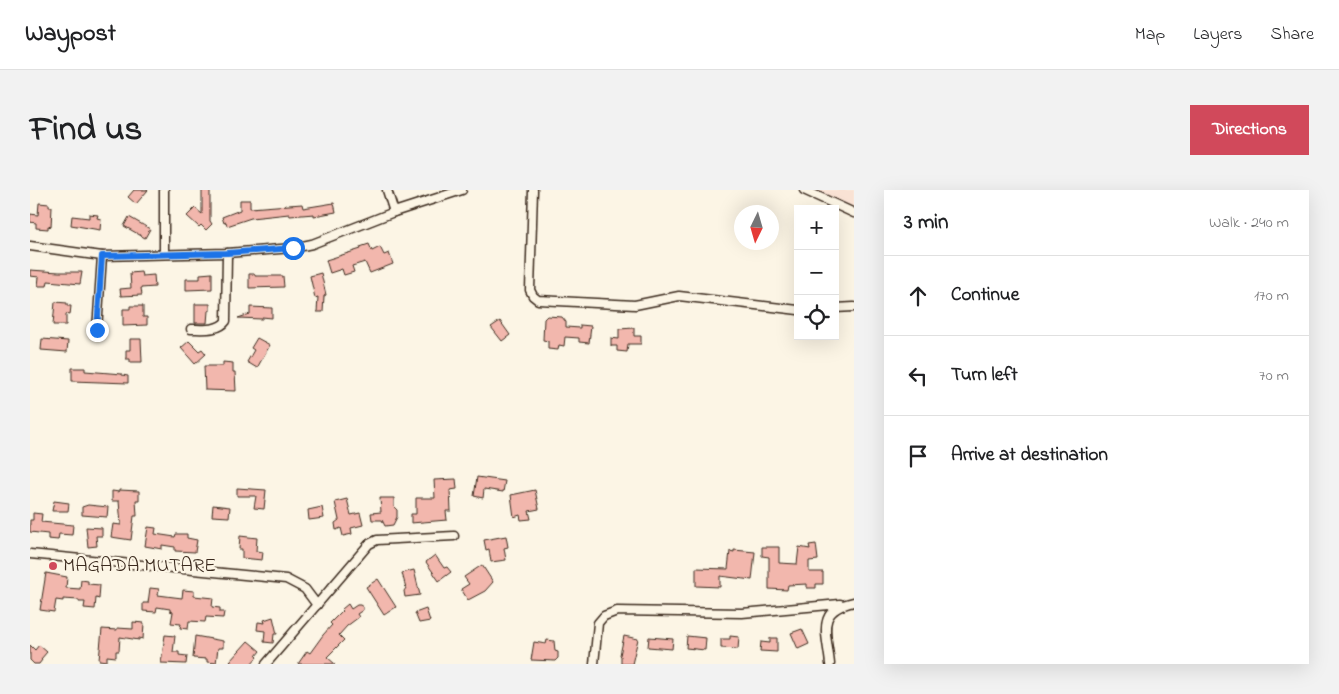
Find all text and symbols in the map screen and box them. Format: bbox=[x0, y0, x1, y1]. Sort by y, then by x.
text: Waypost bbox=[25, 17, 116, 52]
text: Map bbox=[1135, 22, 1165, 48]
text: Layers bbox=[1193, 22, 1243, 48]
text: Share bbox=[1271, 22, 1314, 48]
text: Find us bbox=[30, 105, 142, 156]
button: Directions bbox=[1190, 105, 1309, 155]
north arrow bbox=[734, 205, 779, 250]
map controls bbox=[794, 205, 839, 340]
button: + bbox=[794, 205, 839, 250]
text: 3 min bbox=[904, 208, 948, 238]
text: Walk · 240 m bbox=[1209, 211, 1289, 235]
route start bbox=[282, 237, 305, 260]
button: − bbox=[794, 250, 839, 295]
icon: ahead bbox=[904, 282, 932, 310]
text: Continue bbox=[951, 282, 1019, 309]
text: 170 m bbox=[1254, 284, 1289, 308]
button: locate bbox=[794, 295, 839, 340]
route end bbox=[86, 319, 109, 342]
icon: left bbox=[904, 362, 932, 390]
text: Turn left bbox=[951, 362, 1018, 389]
text: 70 m bbox=[1259, 364, 1289, 388]
icon: arrive bbox=[904, 442, 932, 470]
text: Arrive at destination bbox=[951, 442, 1108, 469]
place label: MAGADA MUTARE bbox=[63, 552, 216, 581]
marker: MAGADA MUTARE bbox=[47, 560, 59, 572]

